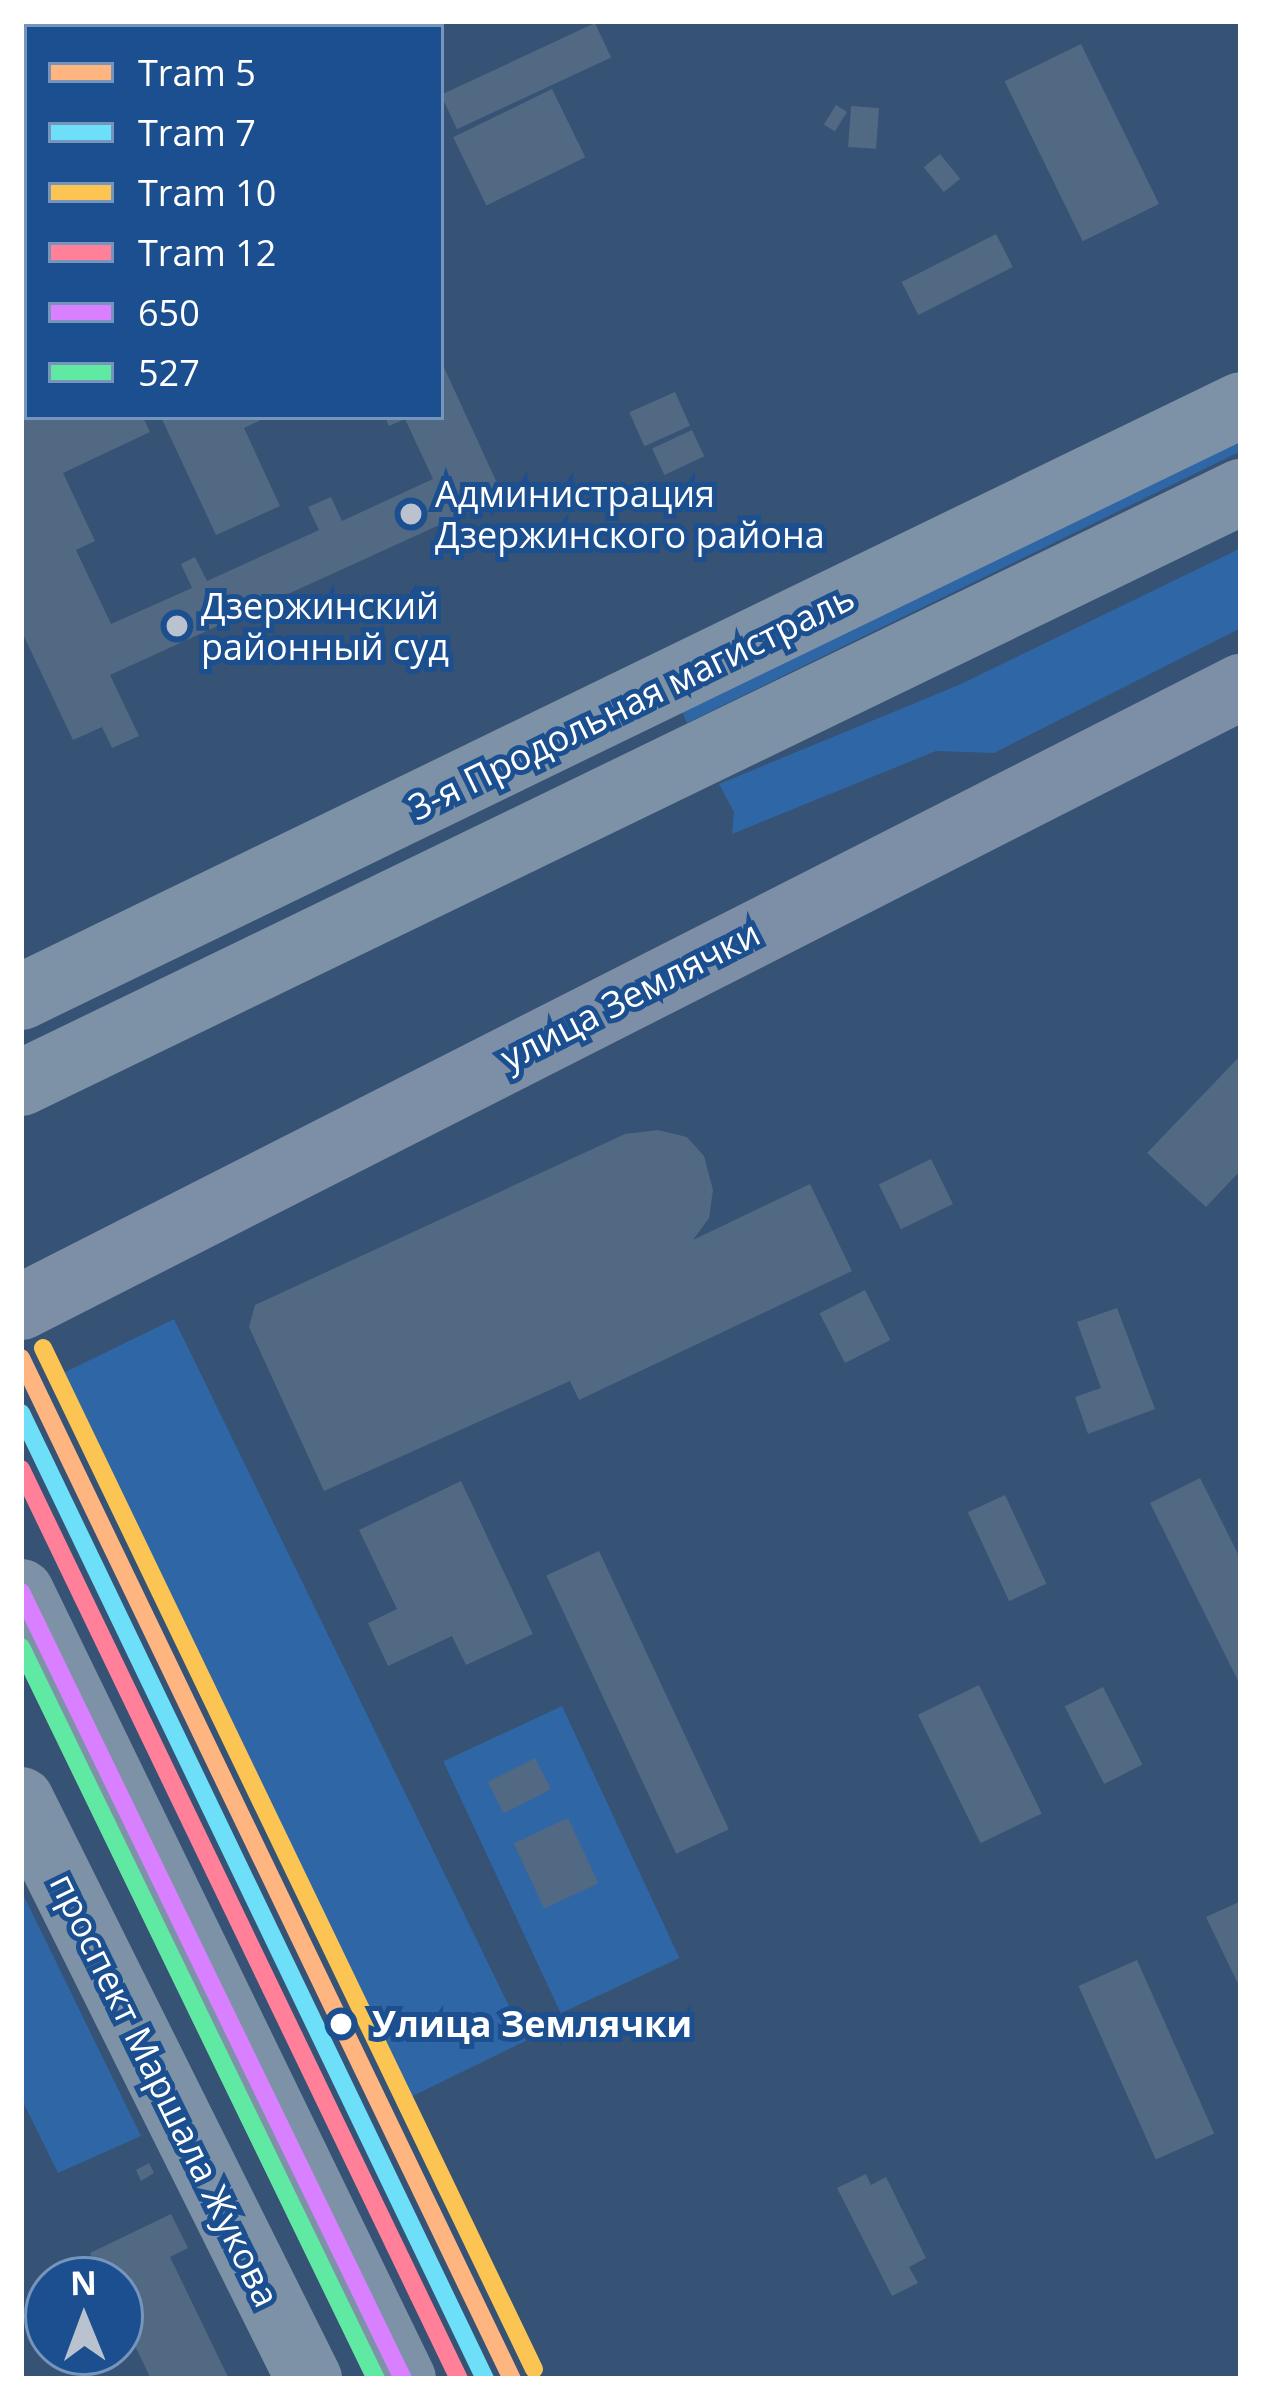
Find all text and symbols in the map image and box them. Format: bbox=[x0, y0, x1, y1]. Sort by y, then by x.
legend bbox=[24, 24, 444, 420]
text: Tram 5 bbox=[138, 48, 256, 97]
text: Tram 7 bbox=[138, 108, 256, 157]
text: Tram 10 bbox=[138, 168, 276, 217]
text: Tram 12 bbox=[138, 228, 276, 277]
text: 650 bbox=[138, 288, 200, 337]
text: 527 bbox=[138, 348, 200, 397]
place label: Администрация Дзержинского района bbox=[435, 471, 825, 556]
marker: Администрация Дзержинского района bbox=[398, 501, 424, 527]
street label: 3-я Продольная магистраль bbox=[401, 575, 861, 829]
place label: Дзержинский районный суд bbox=[201, 583, 449, 668]
marker: Дзержинский районный суд bbox=[164, 613, 190, 639]
street label: улица Землячки bbox=[493, 911, 767, 1079]
street label: проспект Маршала Жукова bbox=[41, 1866, 289, 2314]
place label: Улица Землячки bbox=[372, 2002, 692, 2046]
marker: Улица Землячки bbox=[320, 2003, 362, 2045]
north arrow bbox=[24, 2256, 144, 2376]
text: N bbox=[70, 2260, 97, 2305]

